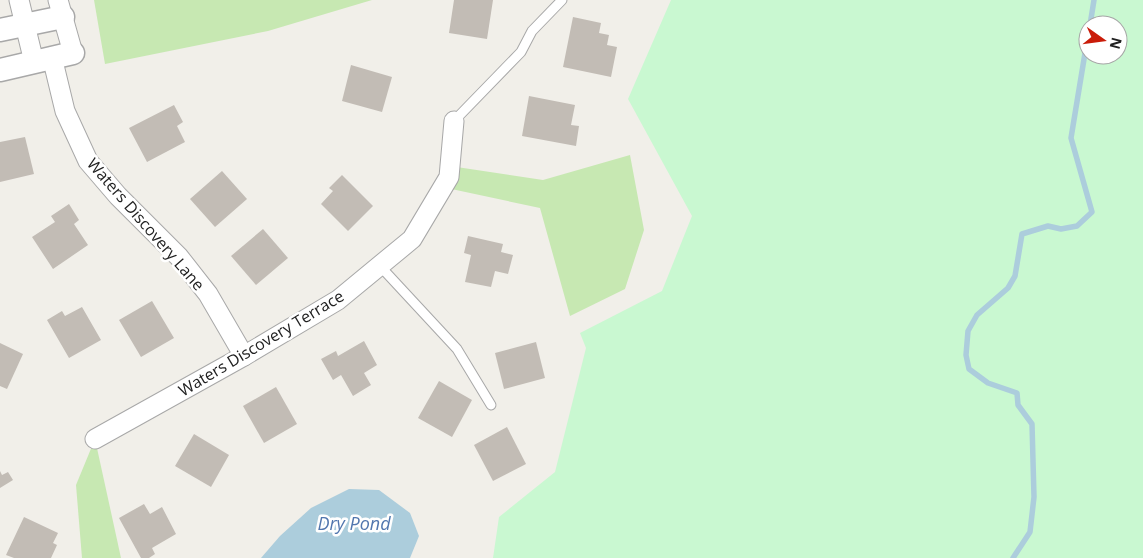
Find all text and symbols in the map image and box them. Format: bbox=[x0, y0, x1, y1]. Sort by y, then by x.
north arrow bbox=[1078, 15, 1128, 65]
text: N bbox=[1106, 35, 1127, 51]
street label: Waters Discovery Lane bbox=[82, 153, 210, 295]
street label: Waters Discovery Terrace bbox=[174, 285, 348, 401]
water label: Dry Pond bbox=[317, 511, 391, 535]

